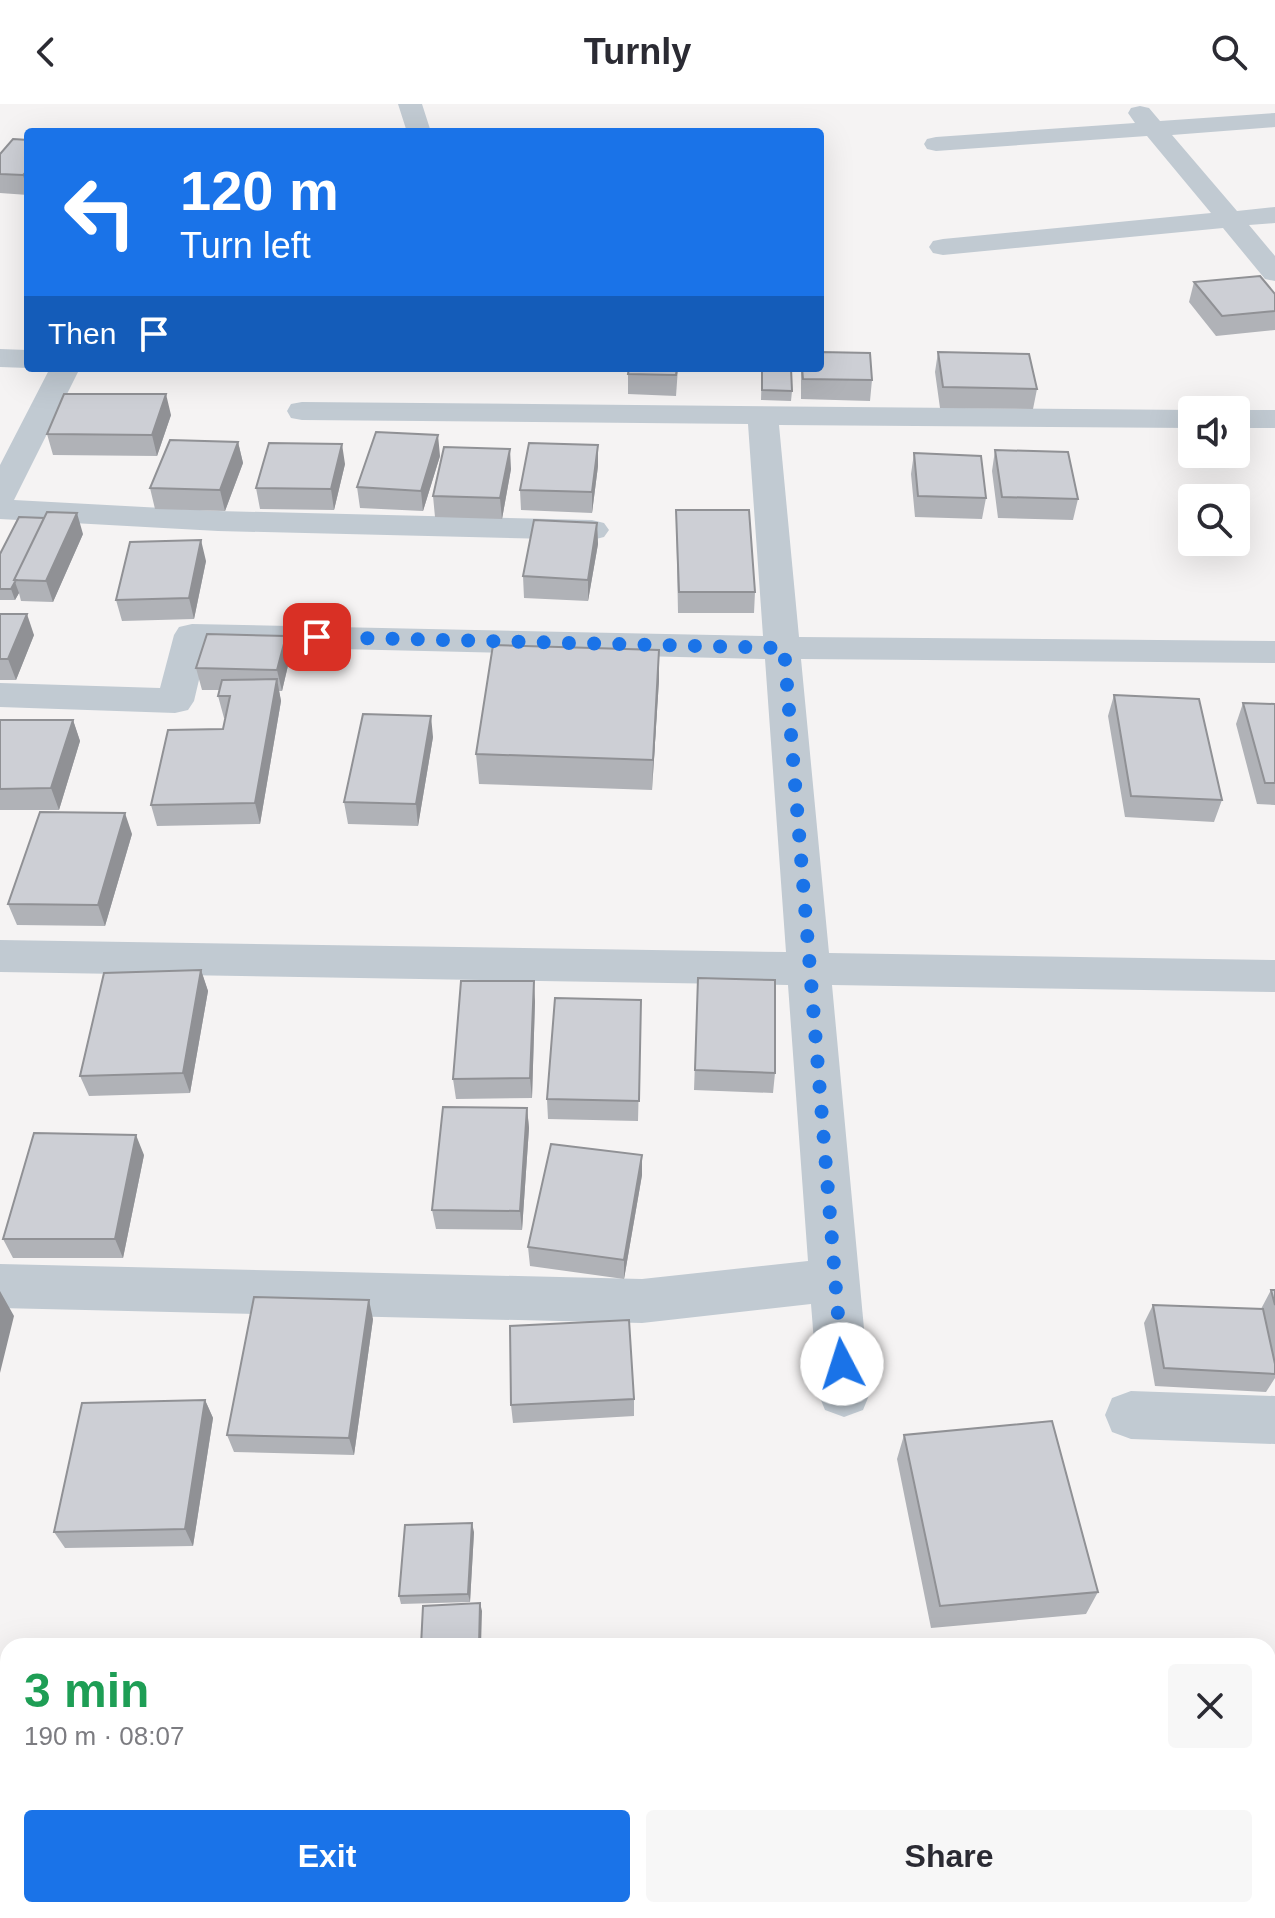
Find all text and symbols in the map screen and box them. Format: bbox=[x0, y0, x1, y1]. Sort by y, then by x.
icon: back bbox=[24, 30, 68, 74]
icon: search bbox=[1207, 30, 1251, 74]
text: Turnly bbox=[584, 31, 691, 72]
text: 120 m bbox=[180, 159, 339, 222]
icon: left bbox=[48, 160, 152, 264]
text: Turn left bbox=[180, 225, 311, 266]
icon: arrive bbox=[132, 312, 176, 356]
text: Then bbox=[48, 317, 116, 350]
map controls bbox=[1178, 396, 1250, 556]
button: sound bbox=[1178, 396, 1250, 468]
button: search bbox=[1178, 484, 1250, 556]
pin bbox=[283, 603, 351, 671]
icon: arrive bbox=[295, 615, 339, 659]
position arrow bbox=[800, 1322, 884, 1406]
text: 3 min bbox=[24, 1664, 149, 1717]
button: close bbox=[1168, 1664, 1252, 1748]
text: 190 m · 08:07 bbox=[24, 1721, 184, 1751]
button: Exit bbox=[24, 1810, 630, 1902]
button: Share bbox=[646, 1810, 1252, 1902]

